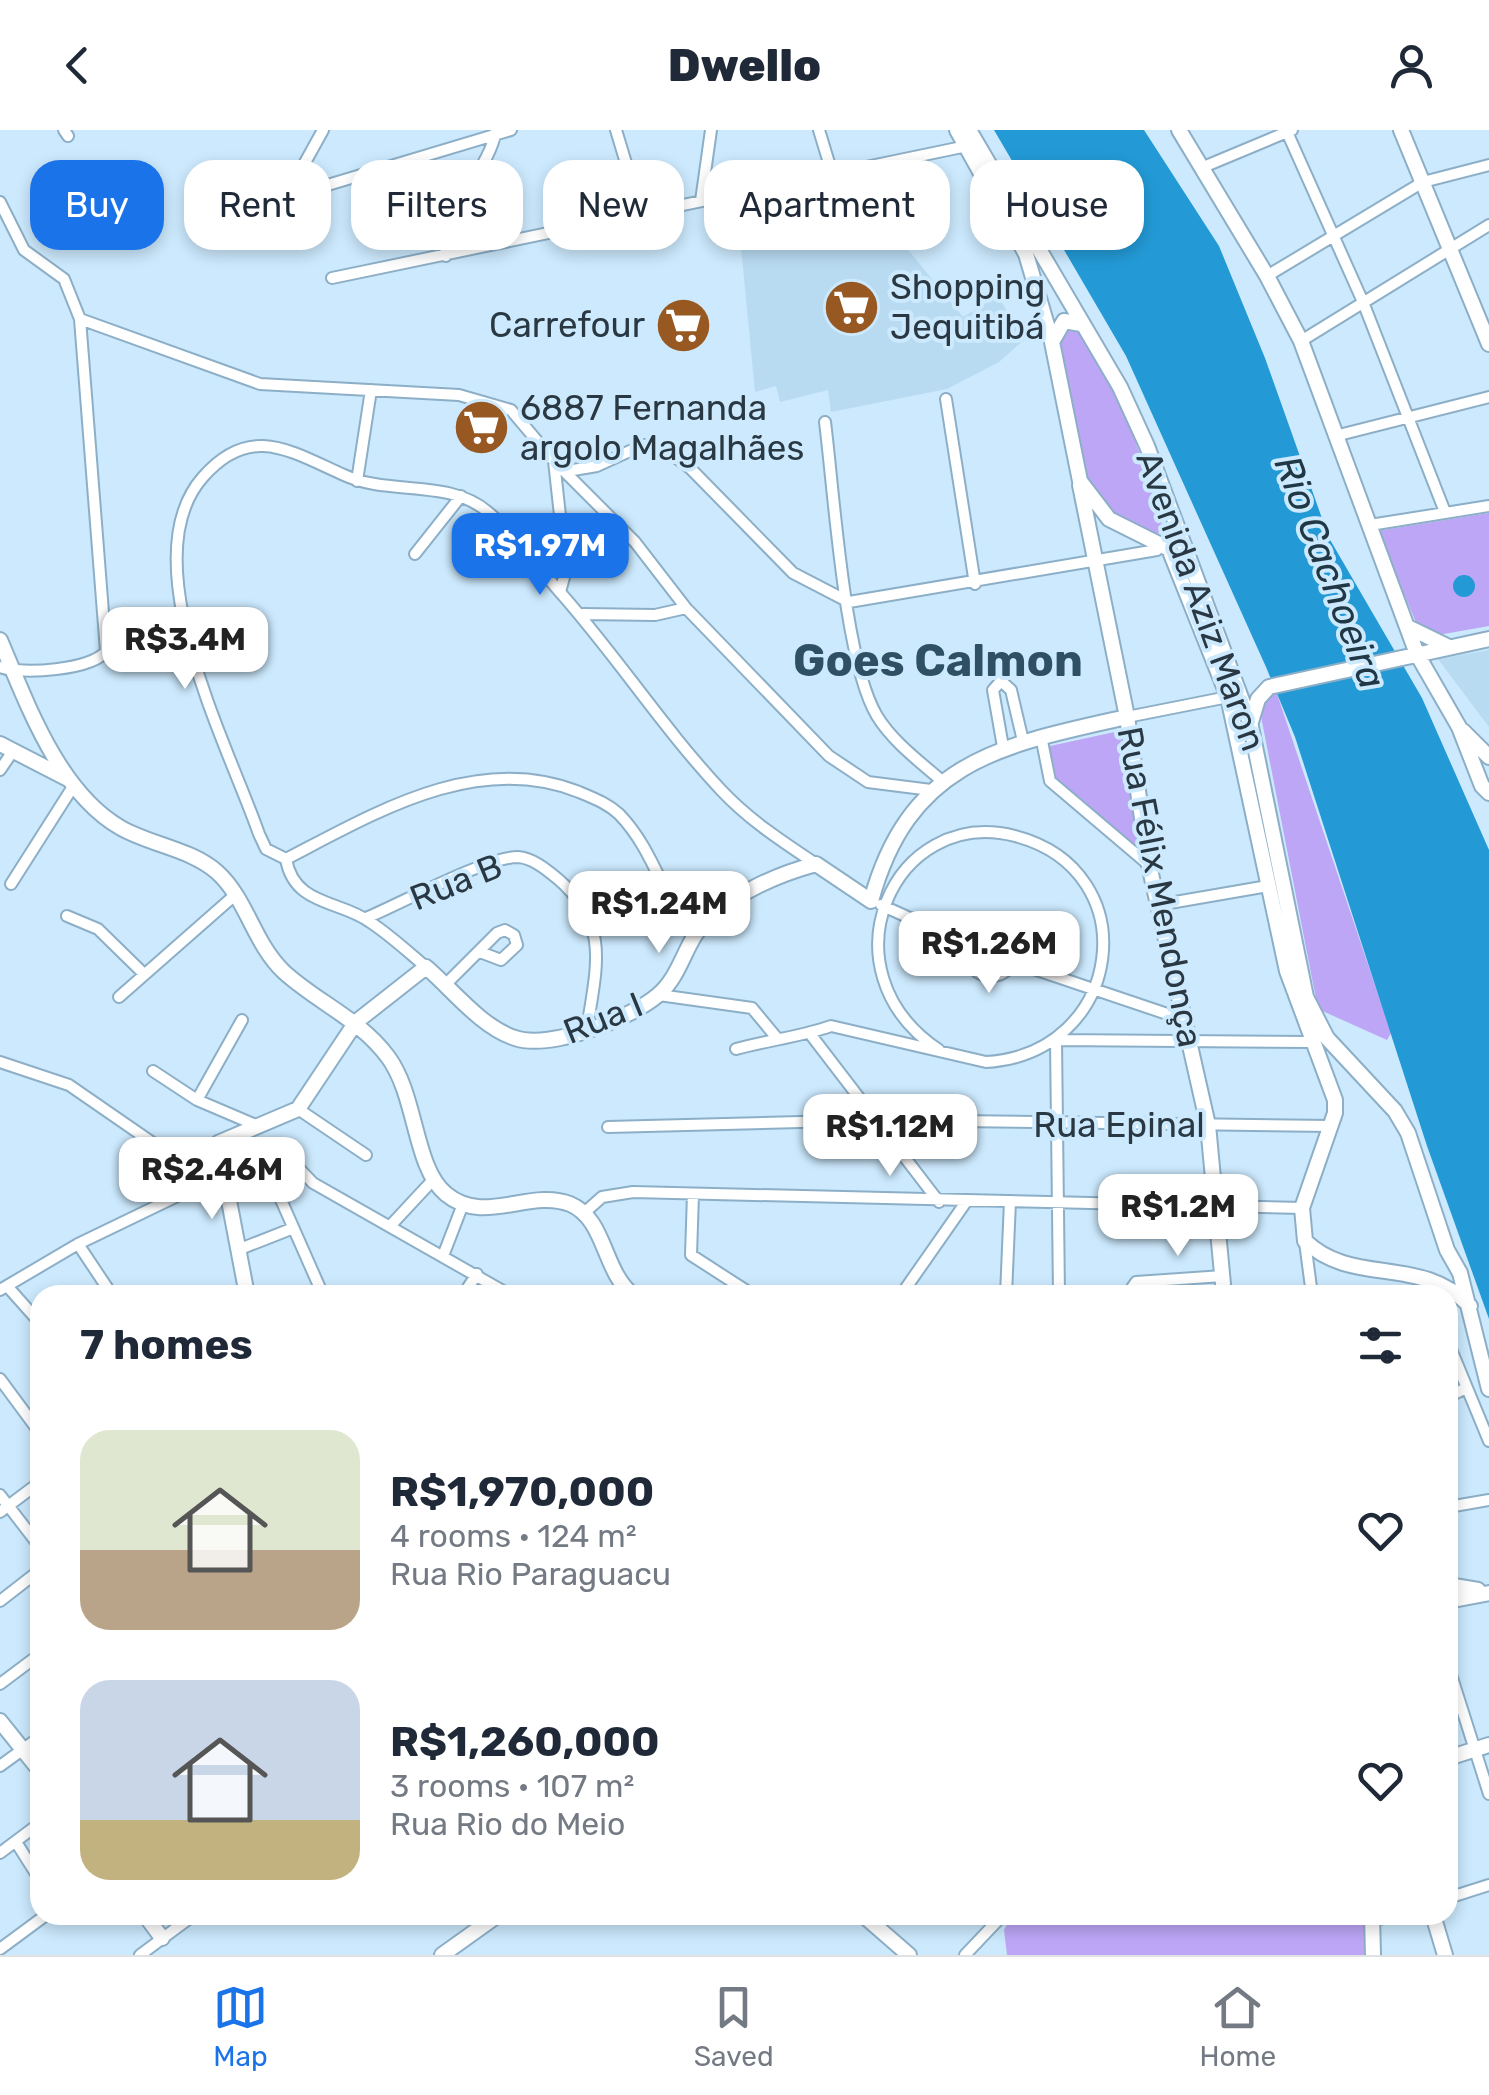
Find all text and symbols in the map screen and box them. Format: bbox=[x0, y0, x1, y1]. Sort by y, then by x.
icon: back bbox=[50, 38, 105, 93]
icon: person bbox=[1384, 38, 1439, 93]
text: Dwello bbox=[668, 39, 821, 92]
chip: Buy bbox=[30, 160, 164, 250]
chip: Rent bbox=[184, 160, 331, 250]
chip: Filters bbox=[351, 160, 523, 250]
chip: New bbox=[543, 160, 684, 250]
chip: Apartment bbox=[704, 160, 950, 250]
chip: House bbox=[970, 160, 1144, 250]
place label: Shopping Jequitibá bbox=[890, 266, 1045, 348]
supermarket icon: Shopping Jequitibá bbox=[821, 277, 881, 337]
supermarket icon: Carrefour bbox=[654, 295, 714, 355]
place label: Carrefour bbox=[489, 304, 645, 346]
place label: 6887 Fernanda argolo Magalhães bbox=[520, 387, 804, 469]
supermarket icon: 6887 Fernanda argolo Magalhães bbox=[451, 398, 511, 458]
street label: Avenida Aziz Maron bbox=[1127, 445, 1275, 757]
water label: Rio Cachoeira bbox=[1264, 449, 1396, 695]
pin: R$1.97M bbox=[448, 513, 632, 598]
text: R$1.97M bbox=[474, 526, 606, 564]
pin: R$3.4M bbox=[104, 607, 266, 692]
text: R$3.4M bbox=[124, 620, 246, 658]
district label: Goes Calmon bbox=[793, 634, 1083, 687]
street label: Rua Félix Mendonça bbox=[1108, 723, 1212, 1051]
street label: Rua B bbox=[404, 845, 508, 919]
pin: R$1.24M bbox=[567, 871, 751, 956]
text: R$1.24M bbox=[590, 884, 728, 922]
pin: R$1.26M bbox=[897, 911, 1081, 996]
text: R$1.26M bbox=[921, 924, 1057, 962]
street label: Rua I bbox=[557, 983, 649, 1053]
pin: R$1.12M bbox=[798, 1094, 982, 1179]
street label: Rua Epinal bbox=[1033, 1104, 1205, 1146]
text: R$1.12M bbox=[825, 1107, 955, 1145]
pin: R$2.46M bbox=[120, 1137, 304, 1222]
text: R$2.46M bbox=[141, 1150, 283, 1188]
pin: R$1.2M bbox=[1097, 1174, 1259, 1259]
text: R$1.2M bbox=[1120, 1187, 1236, 1225]
icon: filters bbox=[1353, 1318, 1408, 1373]
text: 7 homes bbox=[80, 1320, 253, 1370]
text: R$1,970,000 bbox=[390, 1467, 654, 1517]
icon: home bbox=[160, 1470, 280, 1590]
icon: heart bbox=[1353, 1503, 1408, 1558]
text: 4 rooms · 124 m² bbox=[390, 1517, 637, 1555]
text: Rua Rio Paraguacu bbox=[390, 1555, 671, 1593]
text: R$1,260,000 bbox=[390, 1717, 660, 1767]
icon: home bbox=[160, 1720, 280, 1840]
icon: heart bbox=[1353, 1753, 1408, 1808]
text: 3 rooms · 107 m² bbox=[390, 1767, 634, 1805]
text: Rua Rio do Meio bbox=[390, 1805, 625, 1843]
tab: Map bbox=[213, 1980, 268, 2073]
tab: Saved bbox=[694, 1980, 774, 2073]
tab: Home bbox=[1199, 1980, 1276, 2073]

